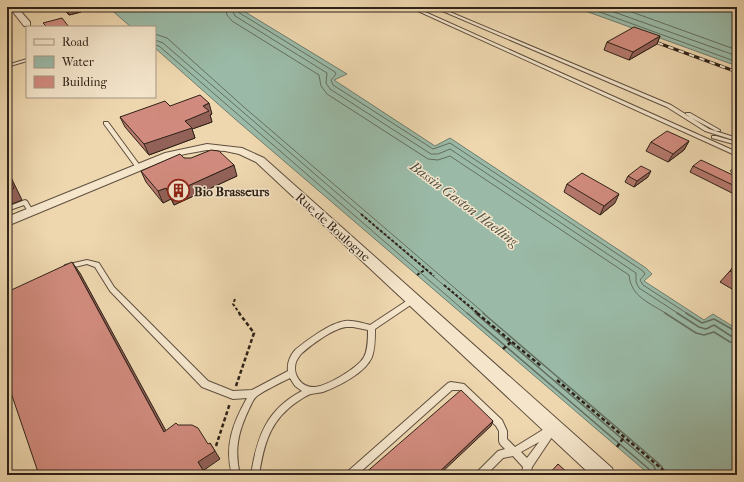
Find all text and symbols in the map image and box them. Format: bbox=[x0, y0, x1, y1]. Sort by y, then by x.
legend bbox=[26, 26, 156, 98]
text: Road bbox=[62, 35, 89, 49]
text: Water bbox=[61, 55, 95, 69]
text: Building bbox=[62, 75, 107, 89]
water label: Bassin Gaston Haelling bbox=[406, 157, 522, 251]
building icon: Bio Brasseurs bbox=[166, 178, 192, 204]
place label: Bio Brasseurs bbox=[194, 184, 269, 199]
street label: Rue de Boulogne bbox=[293, 190, 374, 265]

